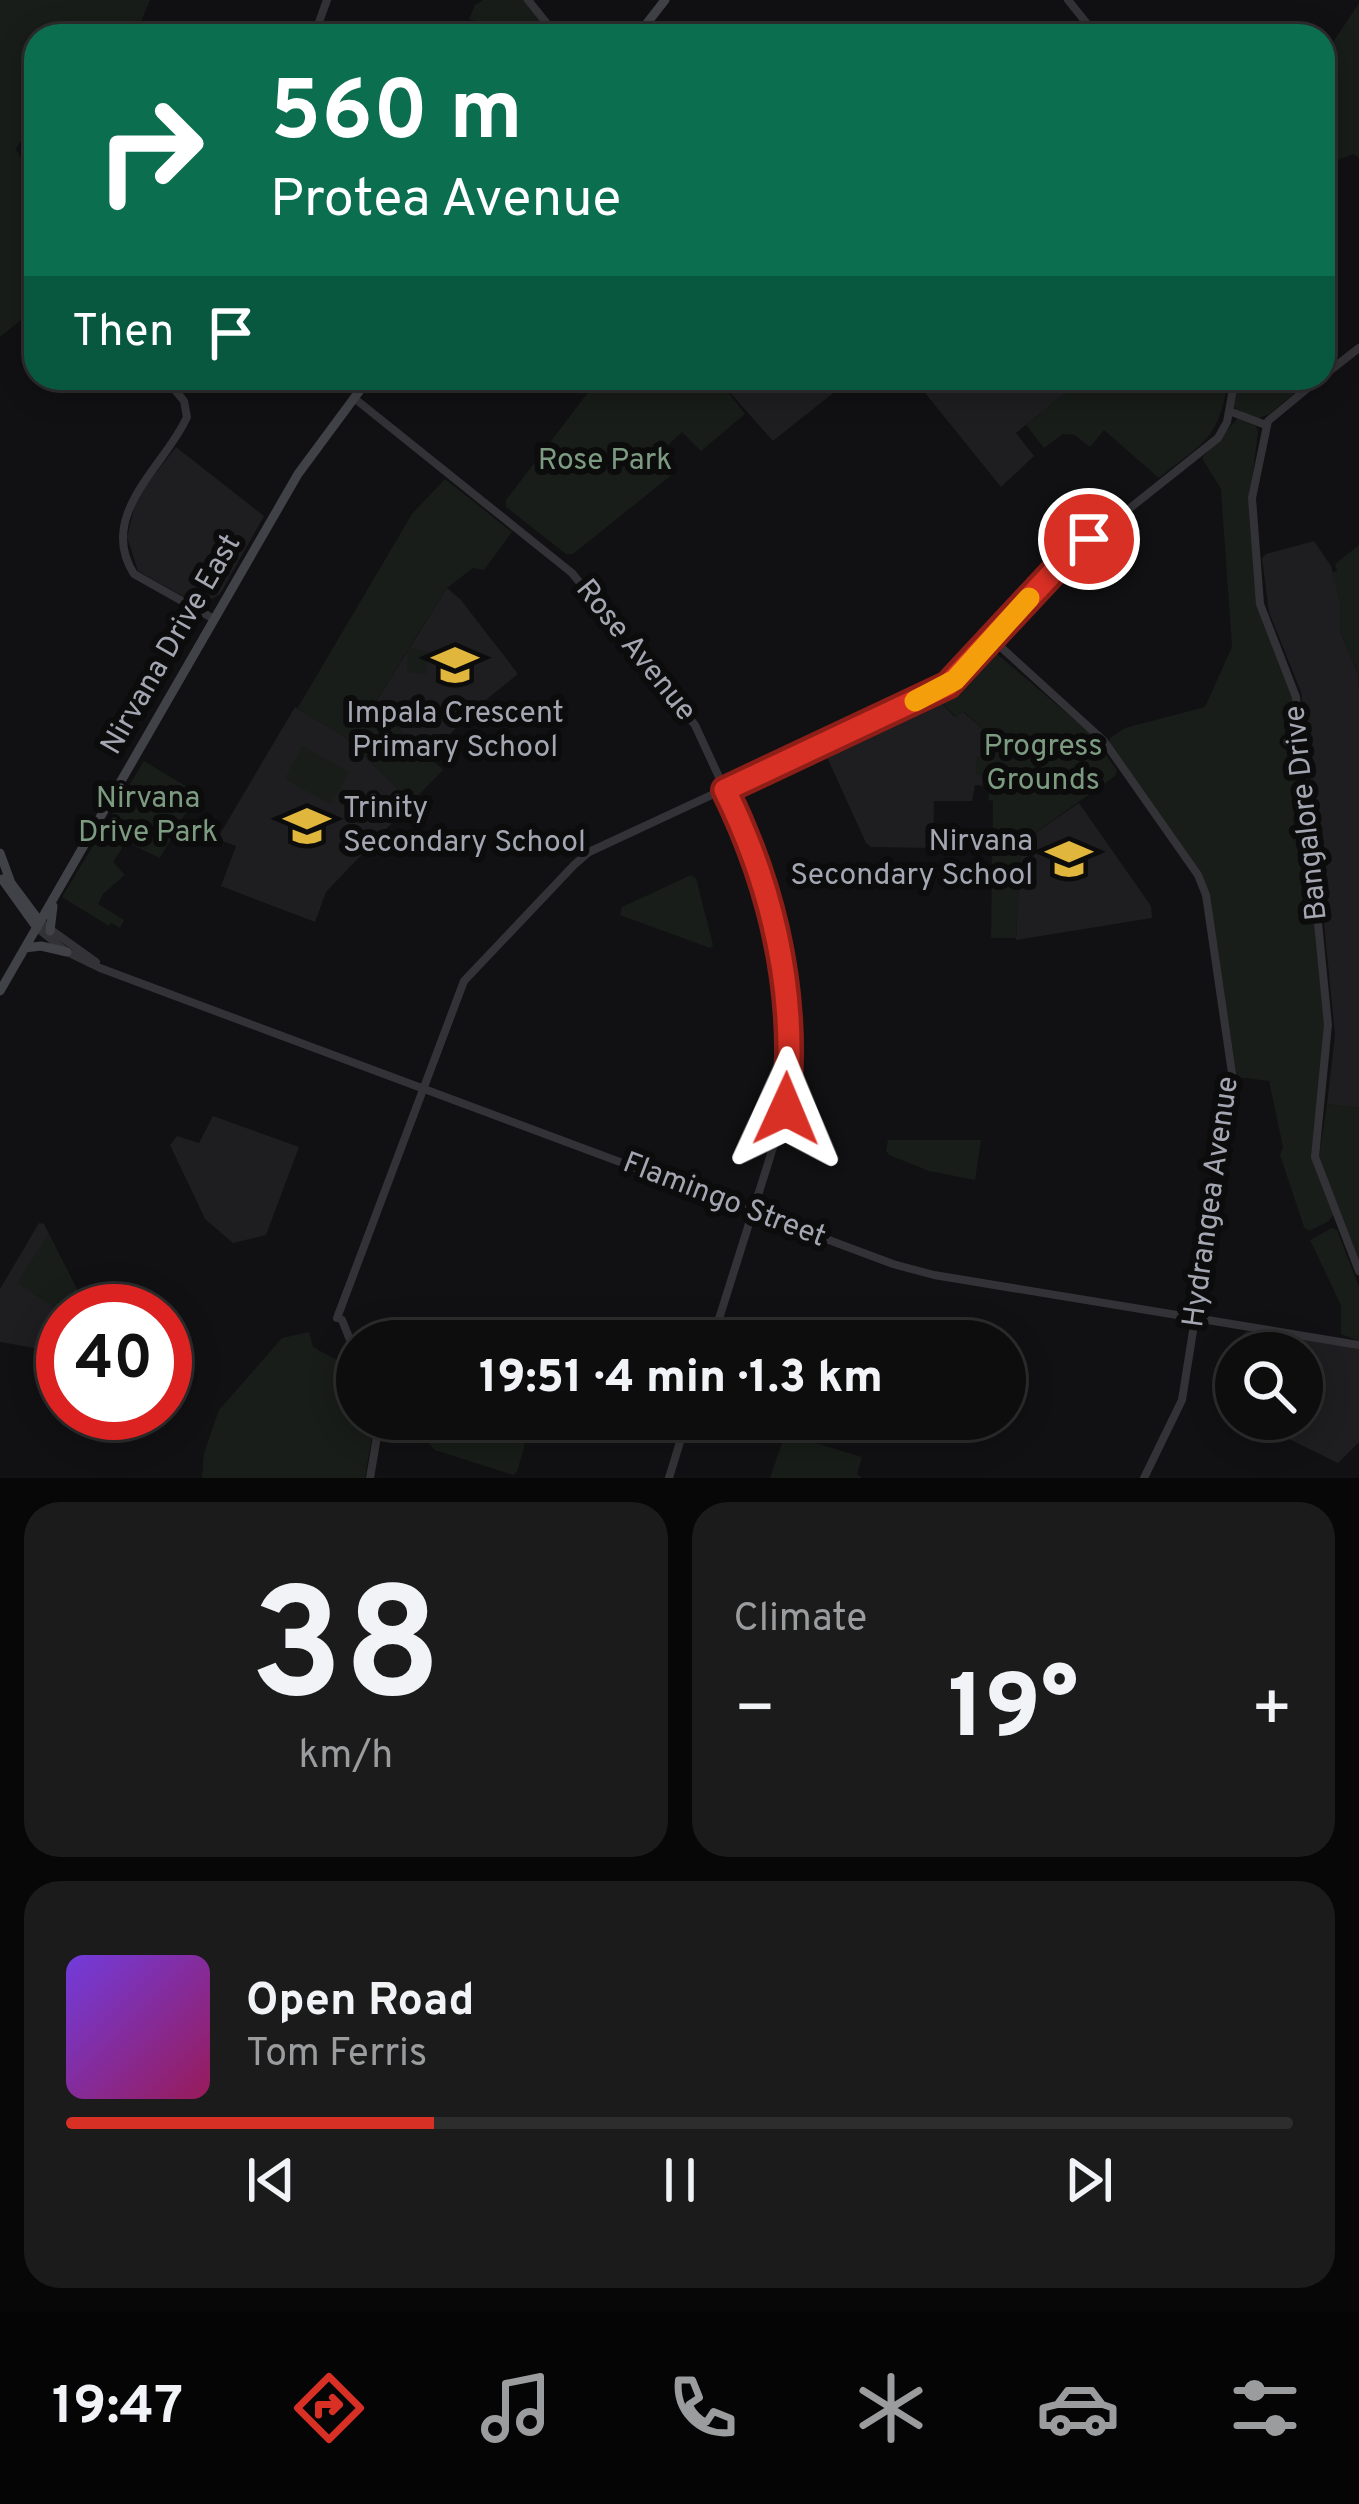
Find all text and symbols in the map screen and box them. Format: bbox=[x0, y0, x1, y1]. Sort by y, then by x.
text: 560 m bbox=[270, 63, 523, 169]
icon: right bbox=[72, 72, 228, 228]
text: Protea Avenue bbox=[270, 167, 621, 236]
icon: arrive bbox=[198, 300, 264, 366]
text: Then bbox=[72, 305, 174, 362]
park label: Rose Park bbox=[538, 443, 672, 480]
pin bbox=[1038, 488, 1140, 590]
icon: arrive bbox=[1056, 506, 1122, 572]
street label: Nirvana Drive East bbox=[94, 528, 250, 762]
street label: Rose Avenue bbox=[567, 573, 703, 729]
school or university icon: Impala Crescent Primary School bbox=[430, 640, 480, 690]
place label: Impala Crescent Primary School bbox=[346, 696, 564, 767]
street label: Bangalore Drive bbox=[1277, 704, 1337, 922]
park label: Progress Grounds bbox=[983, 729, 1103, 800]
park label: Nirvana Drive Park bbox=[78, 781, 218, 852]
place label: Trinity Secondary School bbox=[343, 791, 586, 862]
school or university icon: Trinity Secondary School bbox=[282, 801, 332, 851]
place label: Nirvana Secondary School bbox=[790, 824, 1033, 895]
school or university icon: Nirvana Secondary School bbox=[1044, 834, 1094, 884]
position arrow bbox=[723, 1046, 849, 1172]
street label: Hydrangea Avenue bbox=[1176, 1074, 1248, 1330]
street label: Flamingo Street bbox=[617, 1145, 831, 1257]
speed limit sign: 40 bbox=[36, 1284, 192, 1440]
map controls bbox=[1215, 1332, 1323, 1440]
button: search bbox=[1215, 1332, 1323, 1440]
text: 19:51 · 4 min · 1.3 km bbox=[479, 1351, 883, 1408]
text: 38 bbox=[250, 1556, 442, 1754]
text: Climate bbox=[734, 1596, 867, 1645]
text: 19° bbox=[948, 1656, 1078, 1769]
text: − bbox=[734, 1671, 776, 1754]
text: + bbox=[1250, 1671, 1293, 1754]
text: km/h bbox=[298, 1733, 393, 1782]
text: Open Road bbox=[246, 1974, 474, 2031]
text: Tom Ferris bbox=[246, 2031, 427, 2080]
icon: previous bbox=[238, 2147, 304, 2213]
icon: pause bbox=[647, 2147, 713, 2213]
icon: next bbox=[1056, 2147, 1122, 2213]
icon: directions bbox=[287, 2366, 371, 2450]
icon: music bbox=[474, 2366, 558, 2450]
icon: phone bbox=[661, 2366, 745, 2450]
icon: climate bbox=[849, 2366, 933, 2450]
icon: car bbox=[1036, 2366, 1120, 2450]
icon: filters bbox=[1223, 2366, 1307, 2450]
text: 19:47 bbox=[52, 2374, 183, 2443]

